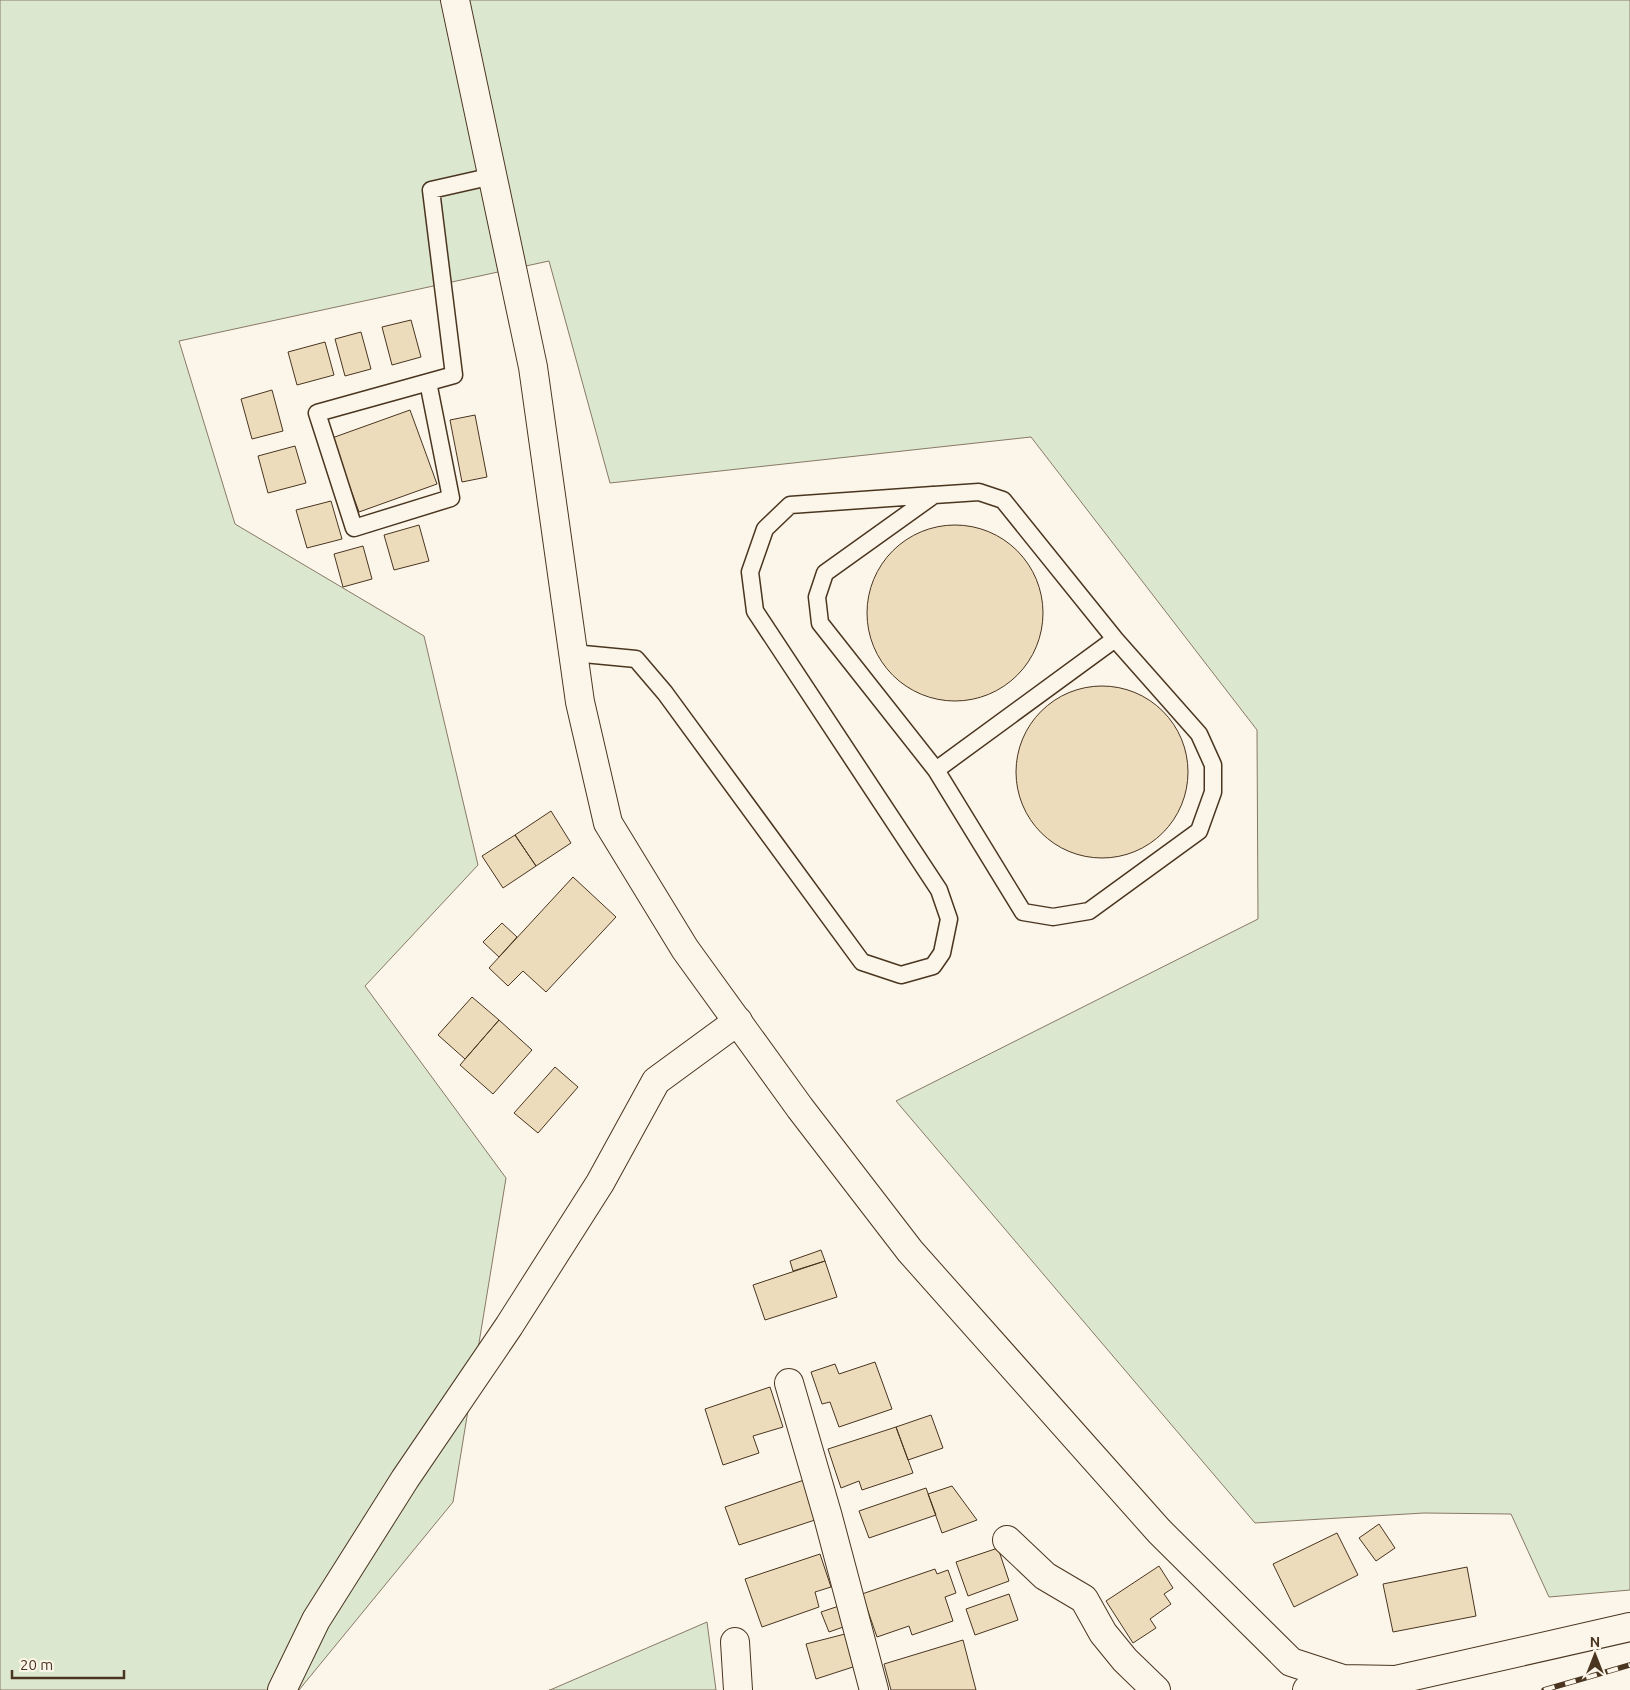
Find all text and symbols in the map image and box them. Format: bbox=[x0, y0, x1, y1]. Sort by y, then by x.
north arrow bbox=[1570, 1630, 1620, 1680]
text: N bbox=[1590, 1634, 1600, 1650]
scale bar bbox=[12, 1648, 125, 1680]
text: 20 m bbox=[20, 1656, 53, 1673]

